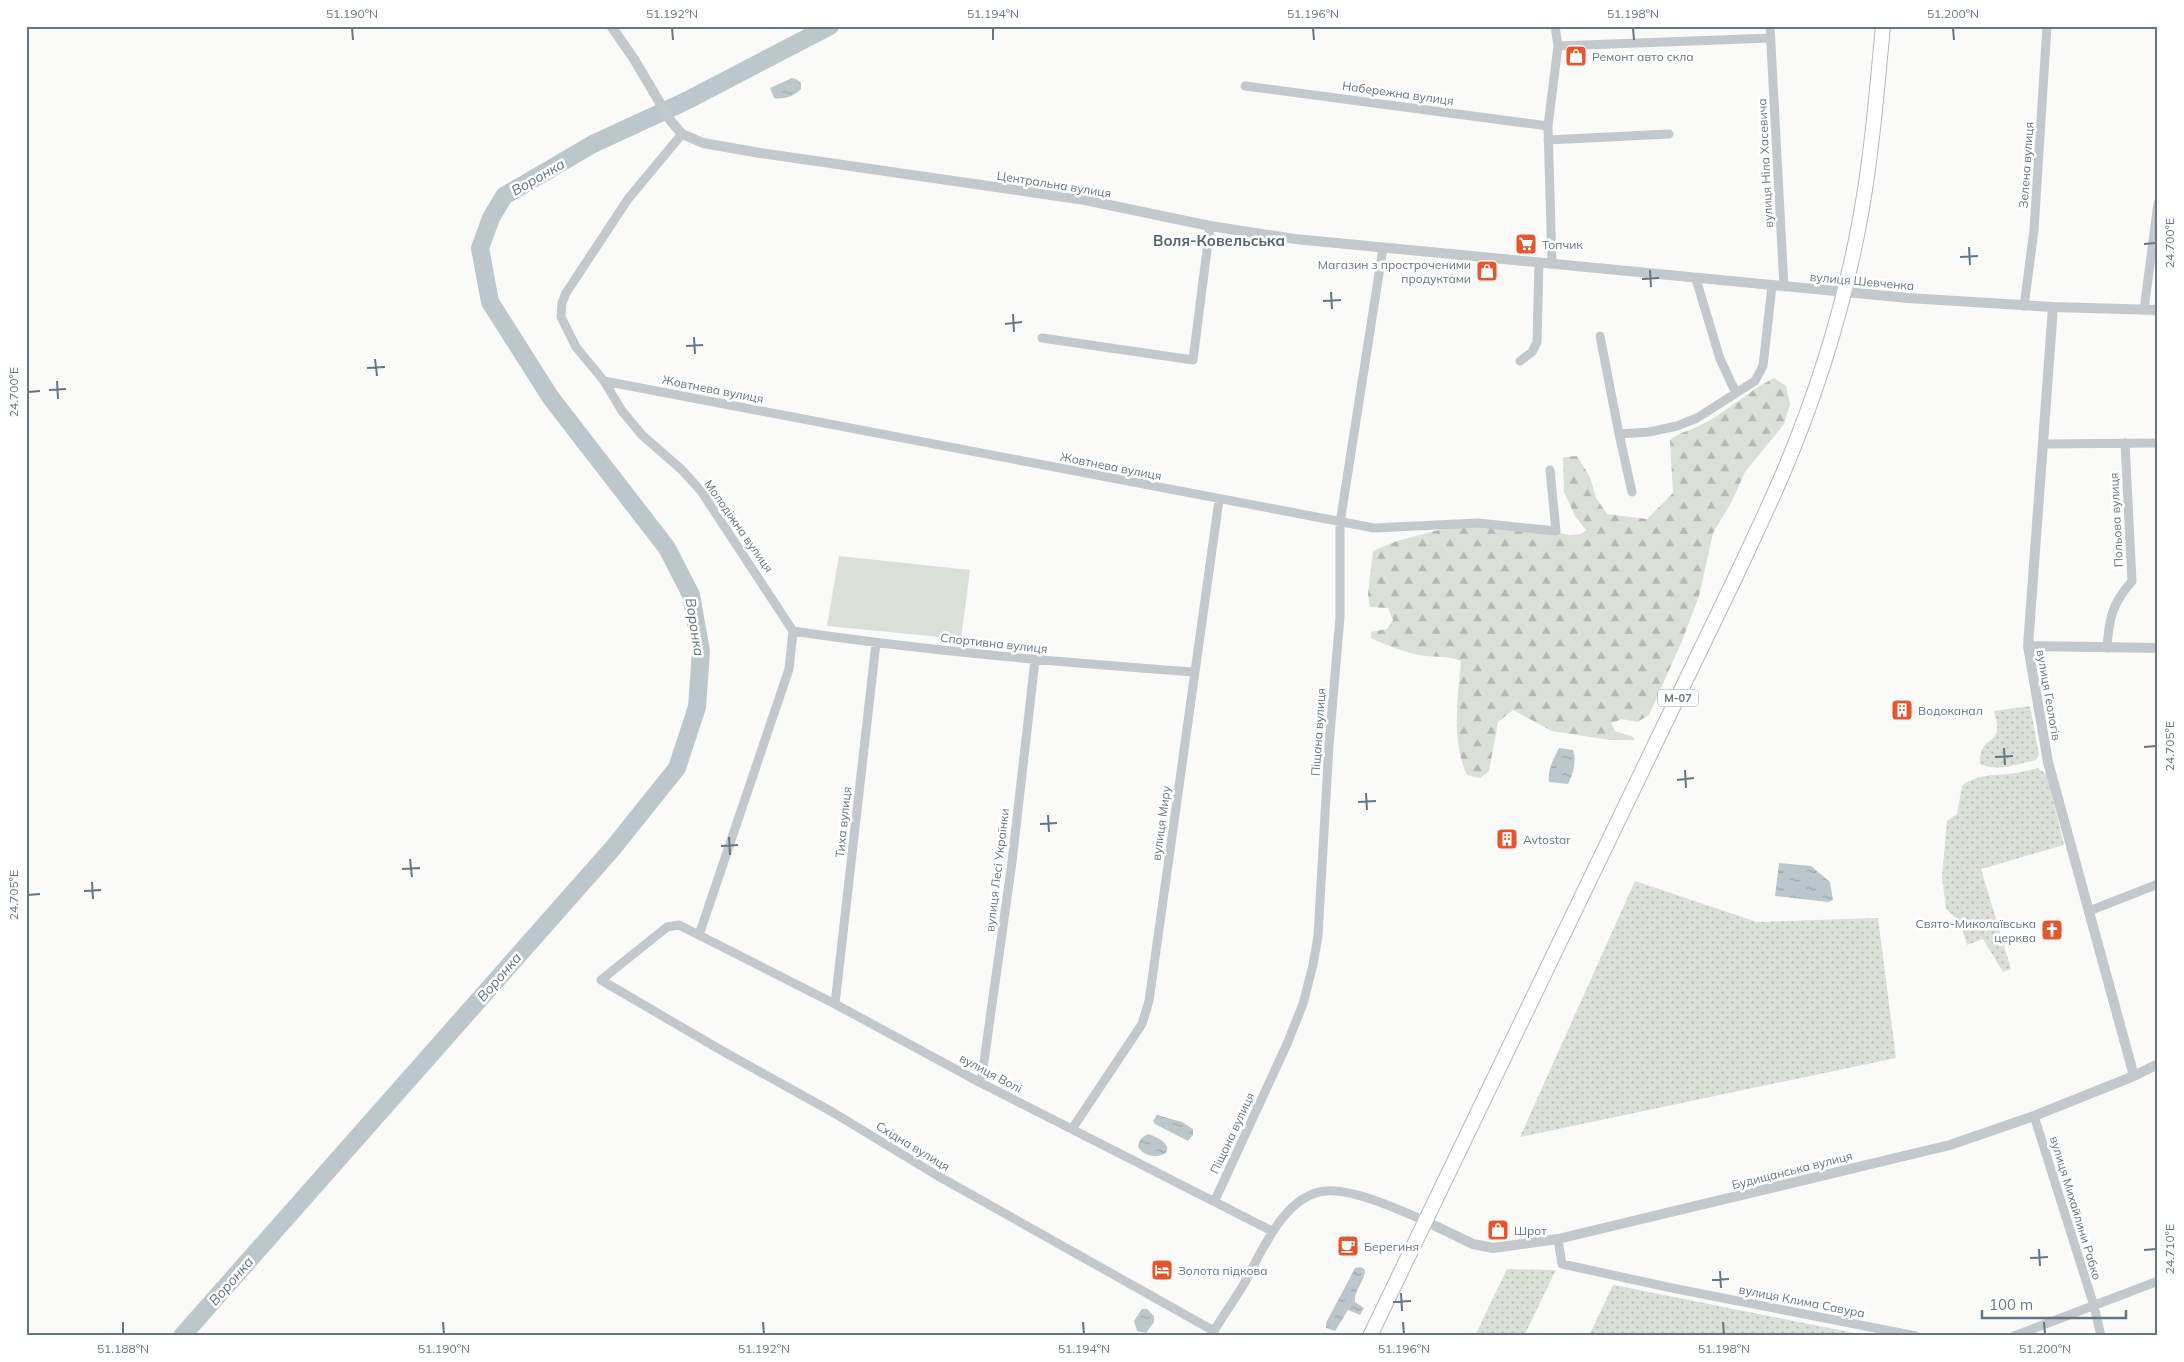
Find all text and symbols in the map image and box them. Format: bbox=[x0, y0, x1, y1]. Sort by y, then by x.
text: 51.190°N bbox=[326, 6, 378, 21]
text: 51.192°N bbox=[646, 6, 698, 21]
text: 51.194°N bbox=[967, 6, 1019, 21]
text: 51.196°N bbox=[1287, 6, 1339, 21]
text: 51.198°N bbox=[1607, 6, 1659, 21]
text: 51.200°N bbox=[1927, 6, 1979, 21]
shop icon: Ремонт авто скла bbox=[1564, 44, 1588, 68]
place label: Ремонт авто скла bbox=[1592, 49, 1694, 64]
street label: Набережна вулиця bbox=[1341, 78, 1455, 108]
street label: вулиця Ніла Хасевича bbox=[1754, 98, 1776, 228]
street label: Зелена вулиця bbox=[2015, 121, 2037, 209]
water label: Воронка bbox=[508, 154, 568, 199]
street label: Центральна вулиця bbox=[996, 168, 1112, 200]
text: 24.700°E bbox=[2162, 218, 2177, 268]
district label: Воля-Ковельська bbox=[1153, 231, 1285, 250]
supermarket icon: Топчик bbox=[1514, 232, 1538, 256]
place label: Топчик bbox=[1542, 237, 1583, 252]
place label: Магазин з простроченими продуктами bbox=[1318, 257, 1471, 286]
shop icon: Магазин з простроченими продуктами bbox=[1475, 259, 1499, 283]
street label: вулиця Шевченка bbox=[1809, 269, 1915, 293]
text: 24.700°E bbox=[6, 367, 21, 417]
street label: Жовтнева вулиця bbox=[661, 372, 765, 406]
street label: Жовтнева вулиця bbox=[1059, 449, 1163, 483]
street label: Польова вулиця bbox=[2106, 472, 2126, 568]
street label: Молодіжна вулиця bbox=[701, 477, 777, 575]
water label: Воронка bbox=[682, 597, 709, 658]
street label: Спортивна вулиця bbox=[940, 630, 1048, 656]
street label: вулиця Геологів bbox=[2034, 648, 2064, 742]
street label: Піщана вулиця bbox=[1307, 688, 1329, 776]
road number: М-07 bbox=[1658, 690, 1698, 706]
building icon: Водоканал bbox=[1890, 698, 1914, 722]
place label: Водоканал bbox=[1918, 703, 1983, 718]
text: 24.705°E bbox=[2162, 721, 2177, 771]
street label: вулиця Миру bbox=[1148, 784, 1174, 861]
street label: Тиха вулиця bbox=[832, 786, 854, 858]
street label: вулиця Лесі Українки bbox=[982, 807, 1012, 933]
building icon: Avtostar bbox=[1495, 827, 1519, 851]
place label: Avtostar bbox=[1523, 832, 1571, 847]
text: 24.705°E bbox=[6, 870, 21, 920]
place label: Свято-Миколаївська церква bbox=[1916, 916, 2036, 945]
church icon: Свято-Миколаївська церква bbox=[2040, 918, 2064, 942]
water label: Воронка bbox=[473, 949, 525, 1005]
street label: вулиця Волі bbox=[957, 1050, 1025, 1096]
street label: Піщана вулиця bbox=[1207, 1090, 1257, 1176]
street label: Східна вулиця bbox=[873, 1118, 953, 1174]
street label: вулиця Михайлини Рабко bbox=[2047, 1134, 2105, 1282]
street label: Будищанська вулиця bbox=[1730, 1148, 1854, 1192]
shop icon: Шрот bbox=[1486, 1218, 1510, 1242]
place label: Шрот bbox=[1514, 1223, 1547, 1238]
text: 24.710°E bbox=[2162, 1224, 2177, 1274]
cafe icon: Берегиня bbox=[1336, 1234, 1360, 1258]
place label: Берегиня bbox=[1364, 1239, 1419, 1254]
water label: Воронка bbox=[205, 1253, 257, 1309]
hotel icon: Золота підкова bbox=[1150, 1258, 1174, 1282]
place label: Золота підкова bbox=[1178, 1263, 1267, 1278]
street label: вулиця Клима Савура bbox=[1738, 1281, 1866, 1321]
scale bar bbox=[1982, 1287, 2125, 1319]
text: 100 m bbox=[1989, 1295, 2033, 1314]
text: 51.188°N bbox=[97, 1341, 149, 1356]
text: 51.190°N bbox=[418, 1341, 470, 1356]
text: 51.192°N bbox=[738, 1341, 790, 1356]
text: 51.194°N bbox=[1058, 1341, 1110, 1356]
text: 51.196°N bbox=[1378, 1341, 1430, 1356]
text: 51.198°N bbox=[1698, 1341, 1750, 1356]
text: 51.200°N bbox=[2019, 1341, 2071, 1356]

